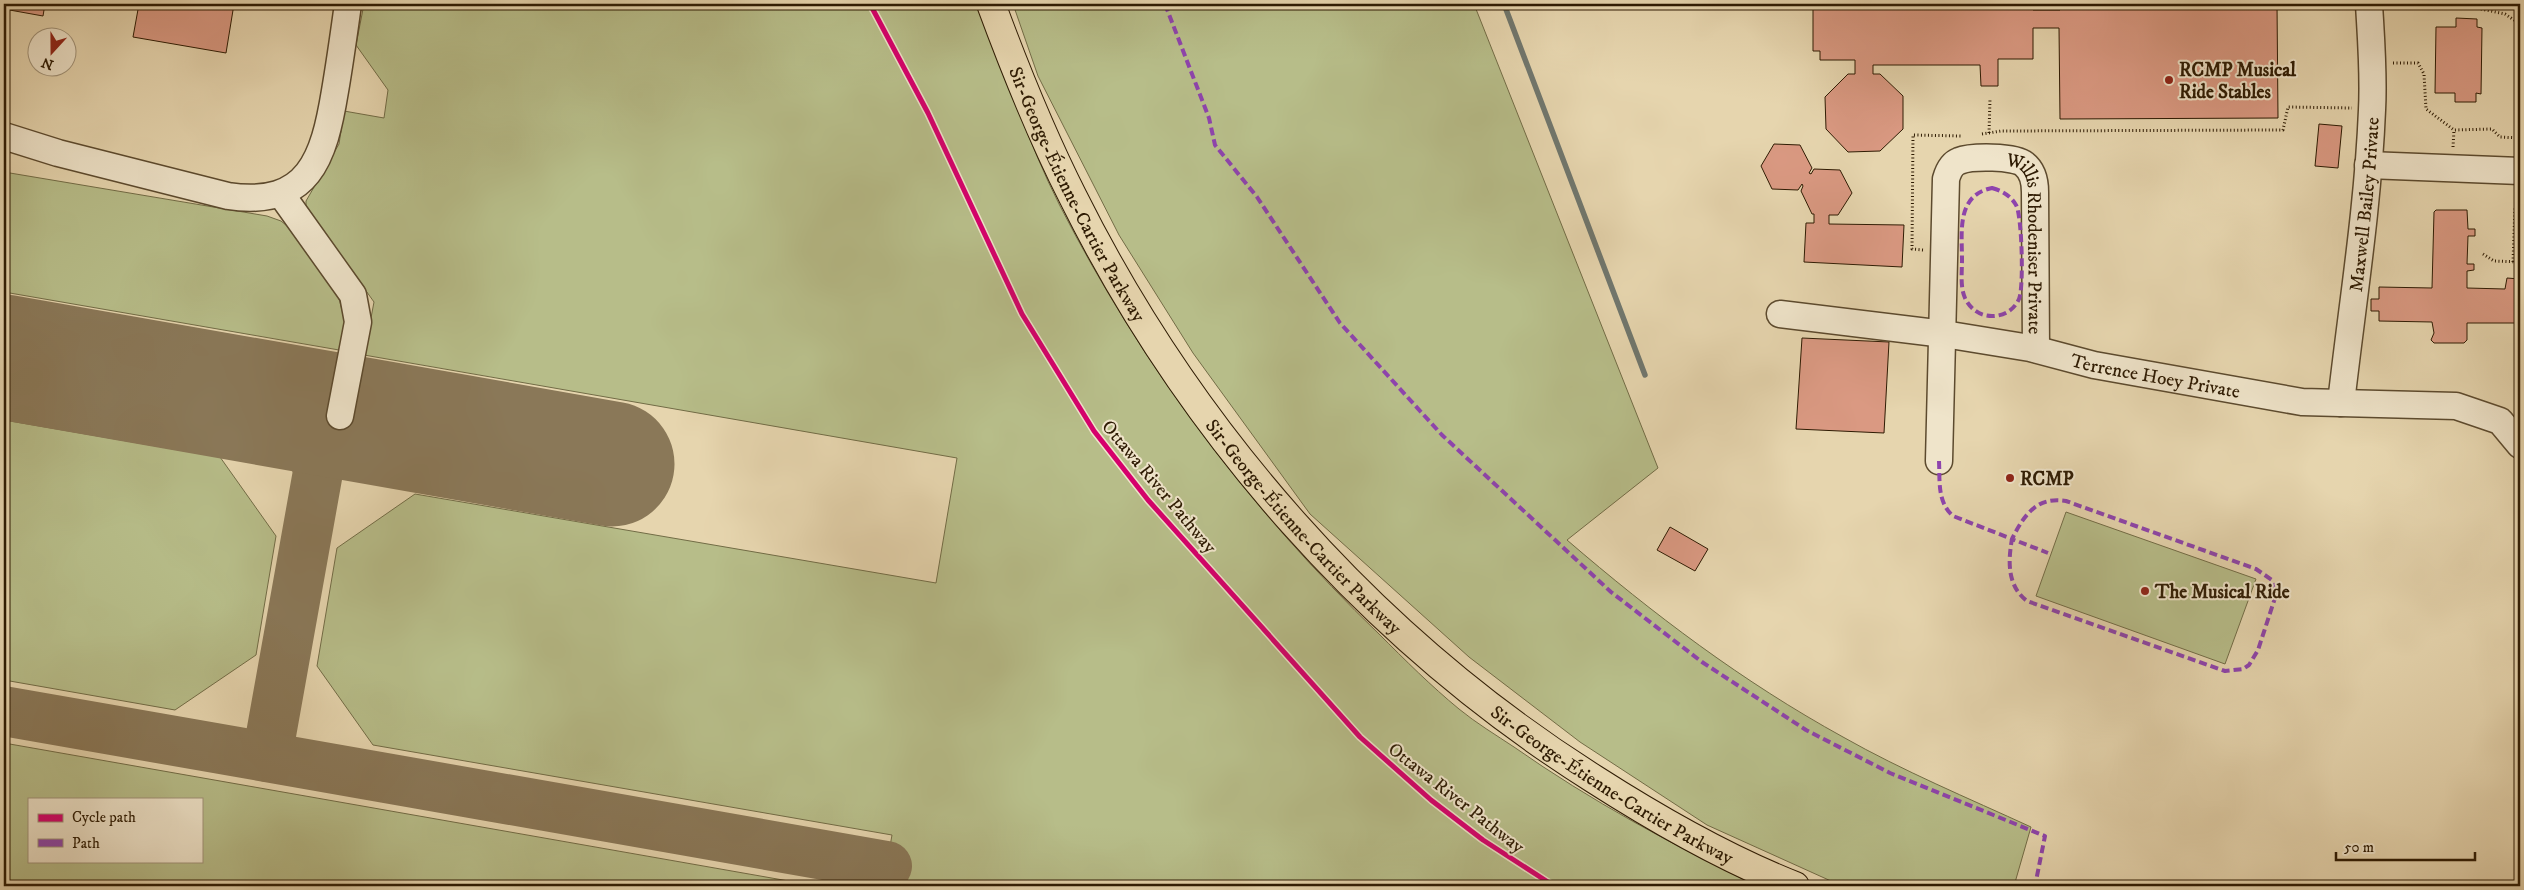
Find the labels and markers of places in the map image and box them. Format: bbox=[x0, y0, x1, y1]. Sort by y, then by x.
place label: RCMP Musical Ride Stables bbox=[2179, 59, 2296, 104]
marker: RCMP Musical Ride Stables bbox=[2163, 74, 2175, 86]
place label: RCMP bbox=[2020, 468, 2074, 491]
marker: RCMP bbox=[2004, 472, 2016, 484]
place label: The Musical Ride bbox=[2154, 581, 2290, 604]
marker: The Musical Ride bbox=[2139, 585, 2151, 597]

